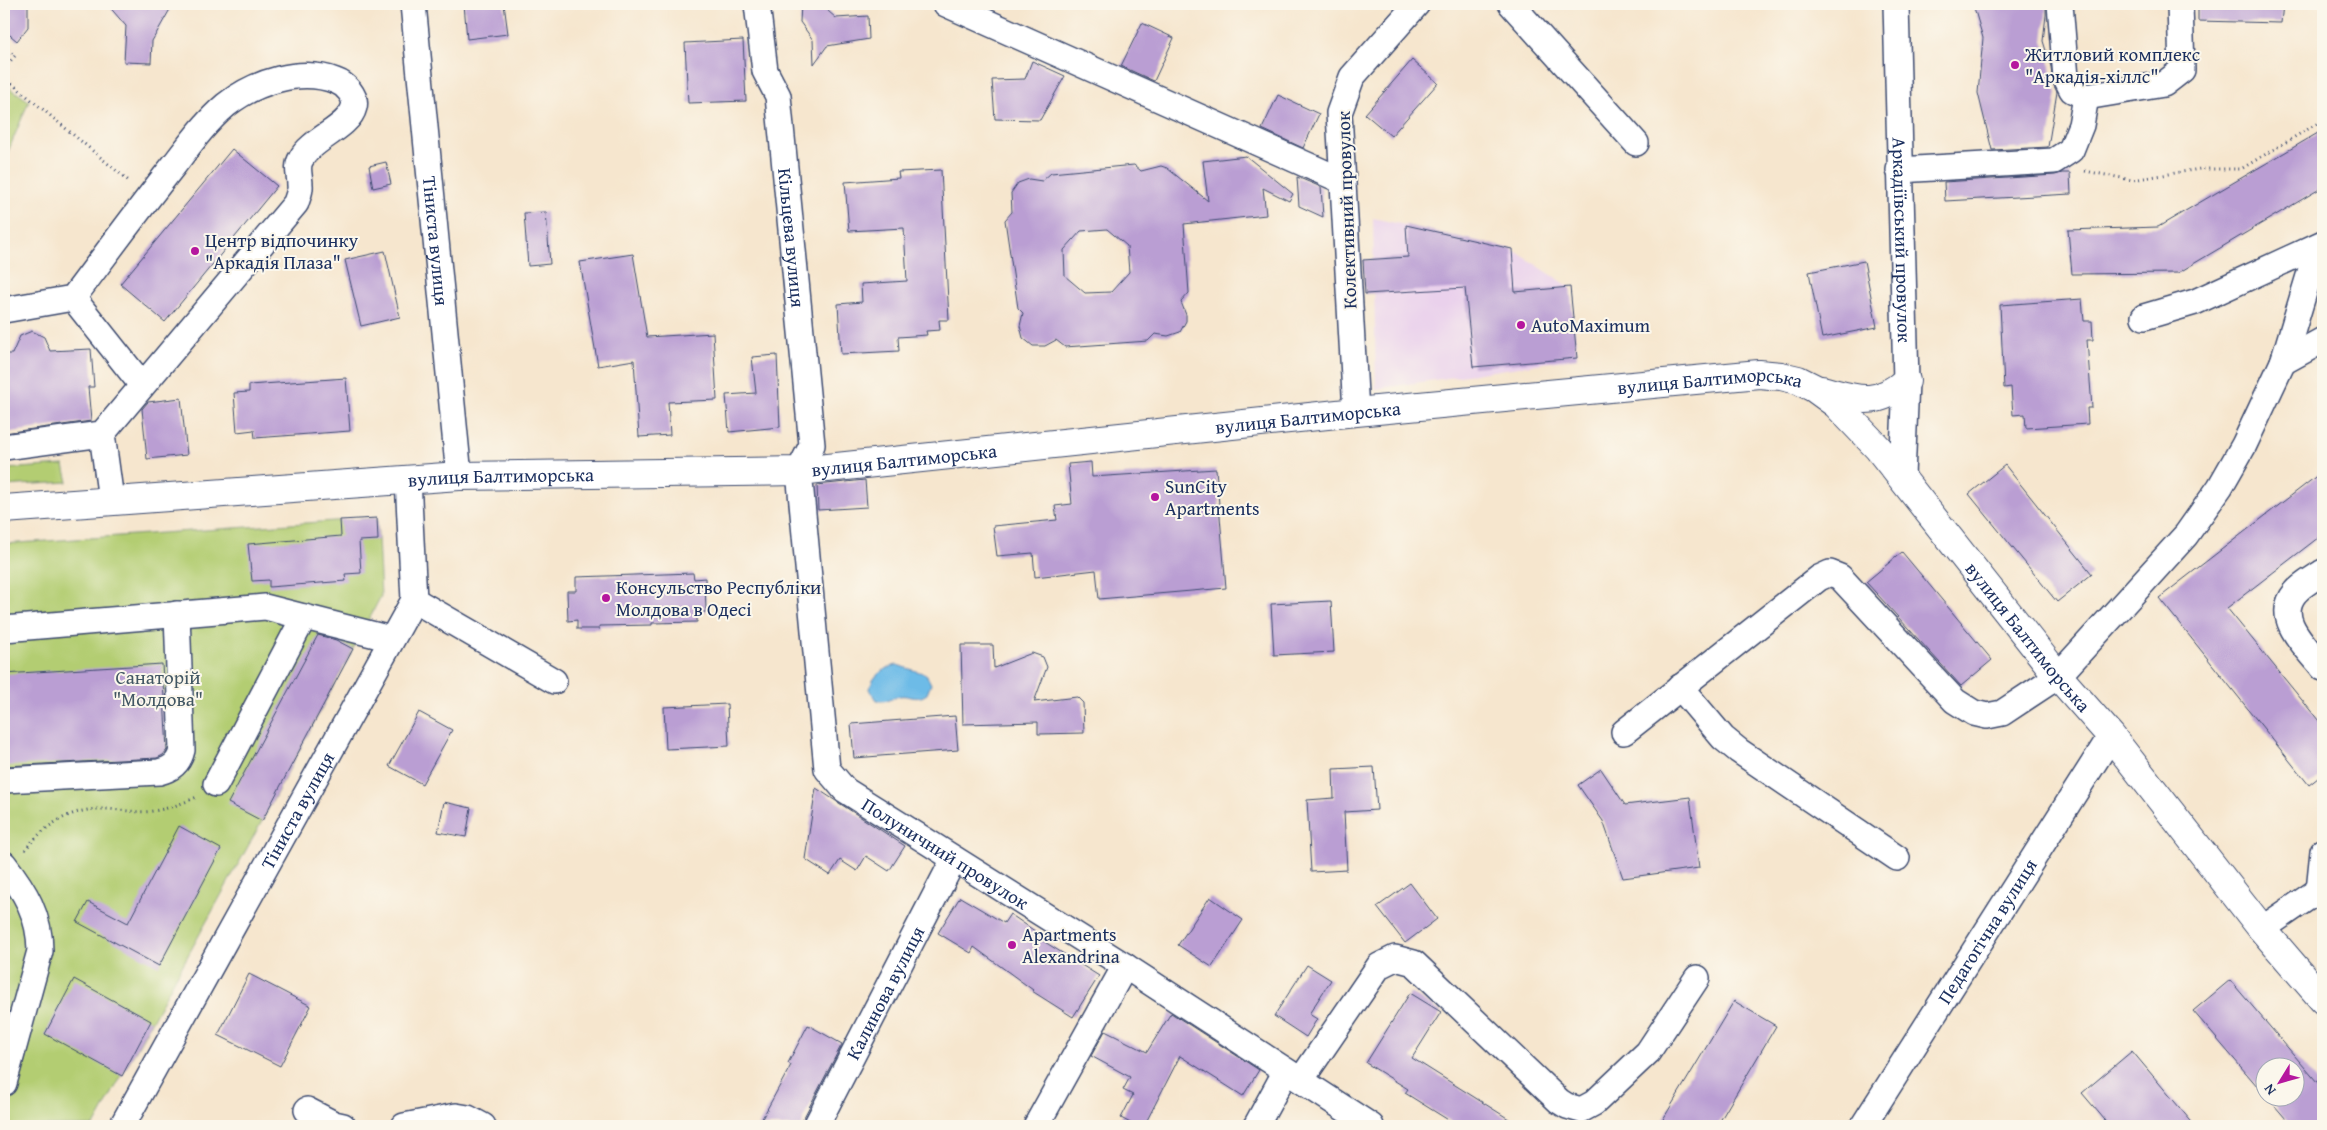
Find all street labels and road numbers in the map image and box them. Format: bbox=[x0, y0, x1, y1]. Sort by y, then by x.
street label: Колективний провулок bbox=[1329, 111, 1363, 309]
street label: Аркадіївський провулок bbox=[1886, 137, 1919, 343]
street label: Кільцева вулиця bbox=[771, 167, 813, 309]
street label: Тіниста вулиця bbox=[416, 175, 456, 307]
street label: вулиця Балтиморська bbox=[1616, 360, 1805, 401]
street label: вулиця Балтиморська bbox=[1214, 394, 1402, 441]
street label: вулиця Балтиморська bbox=[810, 436, 998, 484]
street label: вулиця Балтиморська bbox=[407, 460, 594, 494]
street label: вулиця Балтиморська bbox=[1959, 556, 2098, 718]
street label: Тіниста вулиця bbox=[253, 746, 341, 874]
street label: Полуничний провулок bbox=[857, 790, 1034, 916]
street label: Педагогічна вулиця bbox=[1930, 853, 2044, 1009]
street label: Калинова вулиця bbox=[839, 921, 931, 1064]

